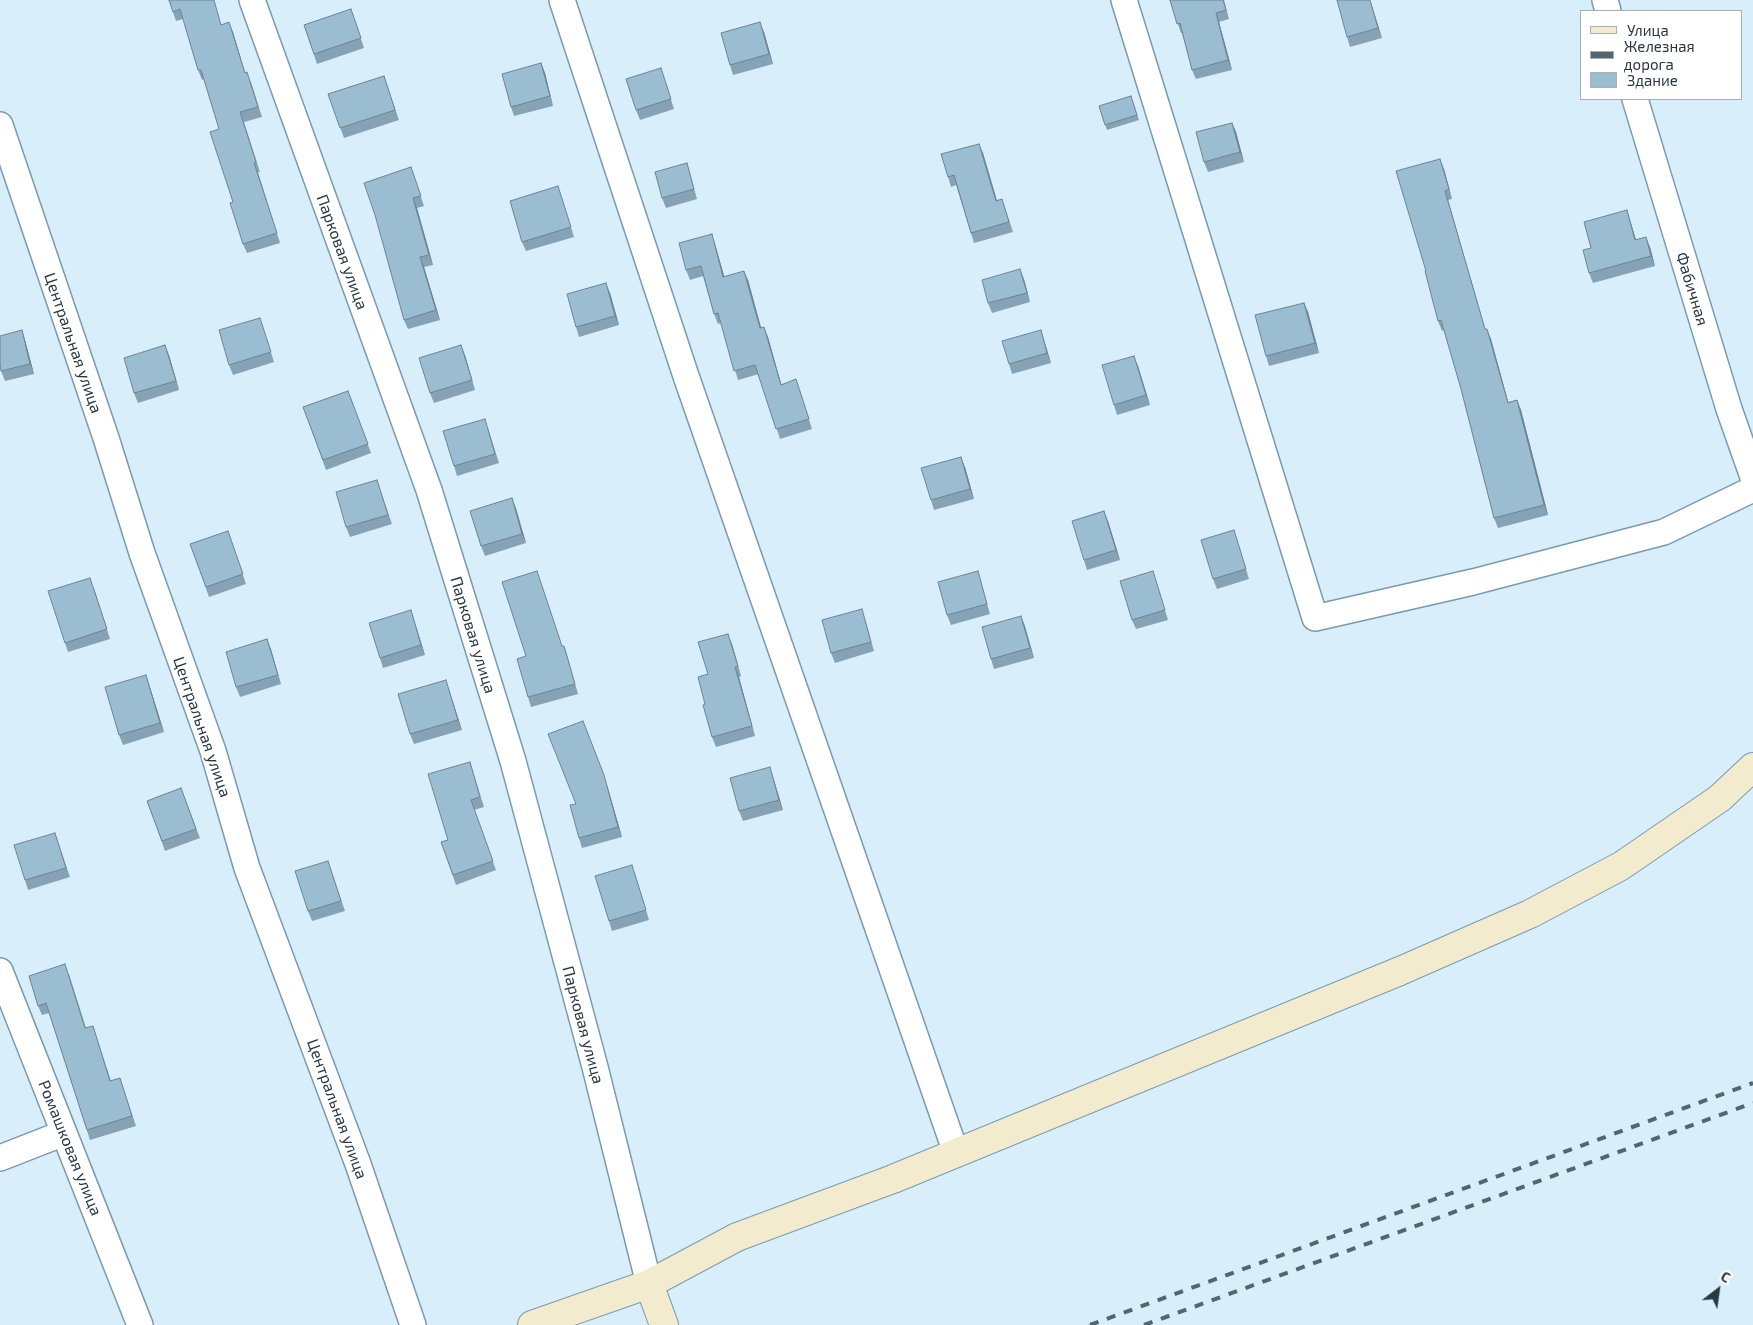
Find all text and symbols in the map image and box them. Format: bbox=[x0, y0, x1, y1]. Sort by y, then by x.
legend bbox=[1580, 10, 1743, 100]
text: Улица bbox=[1627, 21, 1669, 39]
text: Железная дорога bbox=[1624, 37, 1695, 73]
text: Здание bbox=[1627, 71, 1678, 89]
street label: Парковая улица bbox=[312, 192, 372, 312]
street label: Фабичная bbox=[1672, 250, 1712, 328]
street label: Центральная улица bbox=[40, 270, 106, 416]
street label: Парковая улица bbox=[446, 574, 500, 696]
street label: Центральная улица bbox=[169, 654, 235, 800]
street label: Парковая улица bbox=[558, 964, 608, 1086]
street label: Центральная улица bbox=[303, 1036, 371, 1182]
street label: Ромашковая улица bbox=[34, 1077, 106, 1219]
north arrow bbox=[1693, 1265, 1743, 1315]
text: С bbox=[1718, 1267, 1734, 1286]

